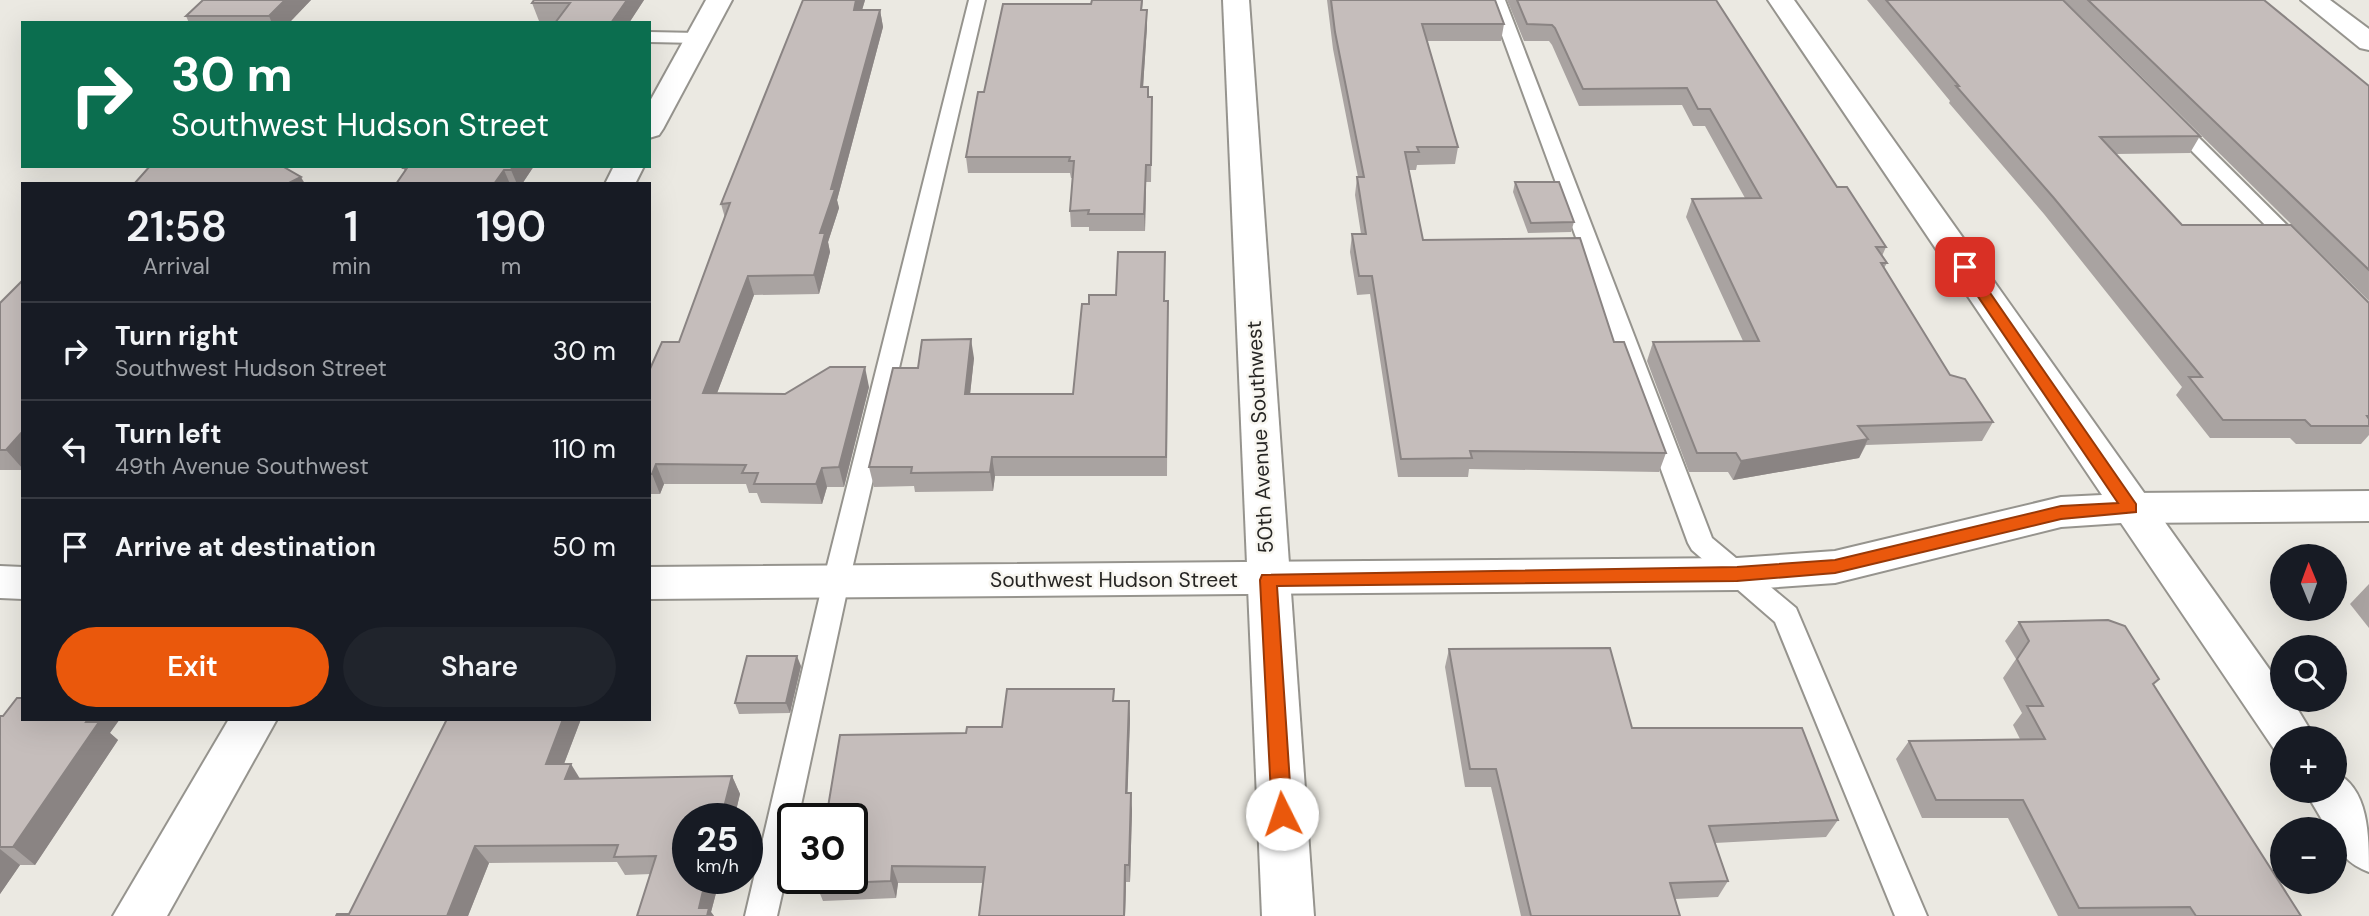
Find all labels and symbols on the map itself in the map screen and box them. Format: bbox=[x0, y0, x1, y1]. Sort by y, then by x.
pin bbox=[1935, 237, 1995, 297]
street label: 50th Avenue Southwest bbox=[1240, 320, 1280, 554]
north arrow bbox=[2270, 544, 2347, 621]
street label: Southwest Hudson Street bbox=[990, 566, 1238, 594]
position arrow bbox=[1245, 777, 1319, 851]
speed limit sign: 30 bbox=[777, 803, 868, 894]

